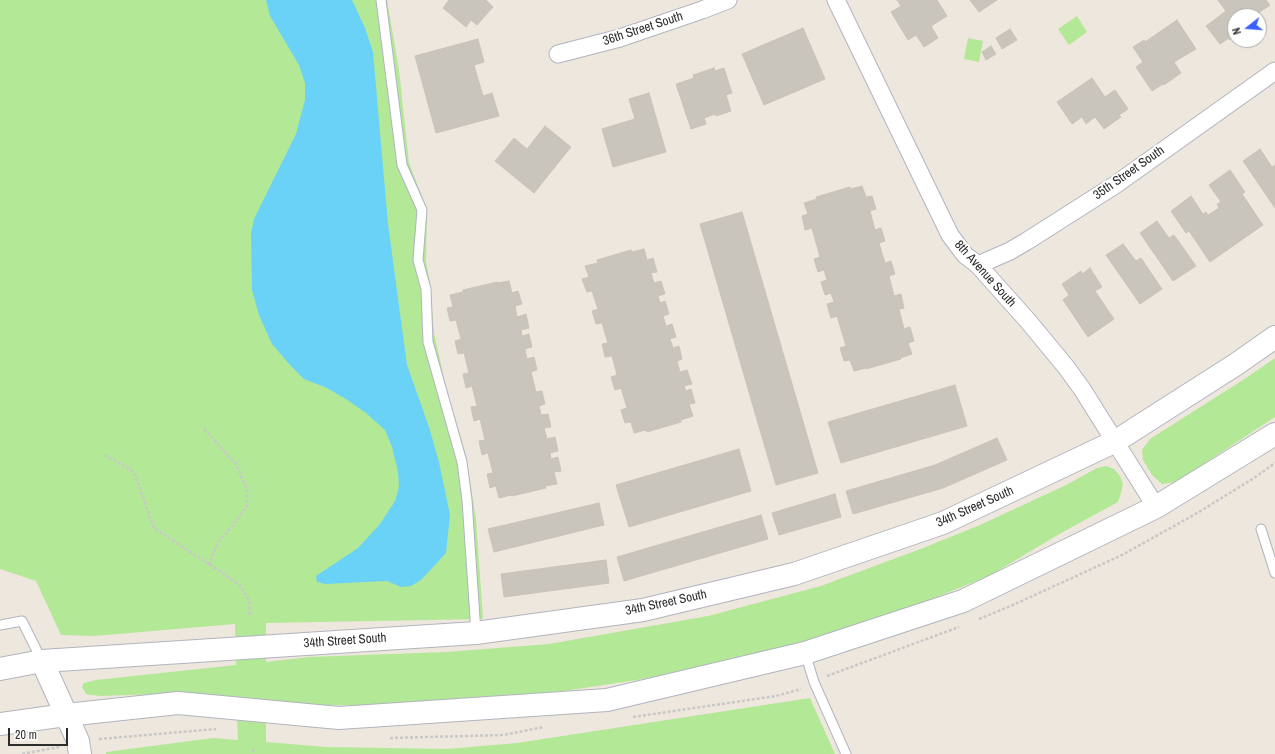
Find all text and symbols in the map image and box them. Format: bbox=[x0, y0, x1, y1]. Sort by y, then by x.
north arrow bbox=[1227, 8, 1267, 48]
street label: 36th Street South bbox=[601, 9, 685, 49]
text: N bbox=[1229, 26, 1244, 36]
street label: 35th Street South bbox=[1091, 143, 1167, 203]
street label: 8th Avenue South bbox=[951, 237, 1019, 311]
street label: 34th Street South bbox=[934, 483, 1016, 531]
street label: 34th Street South bbox=[624, 587, 708, 619]
street label: 34th Street South bbox=[303, 630, 387, 652]
scale bar bbox=[10, 720, 70, 746]
text: 20 m bbox=[15, 727, 37, 743]

